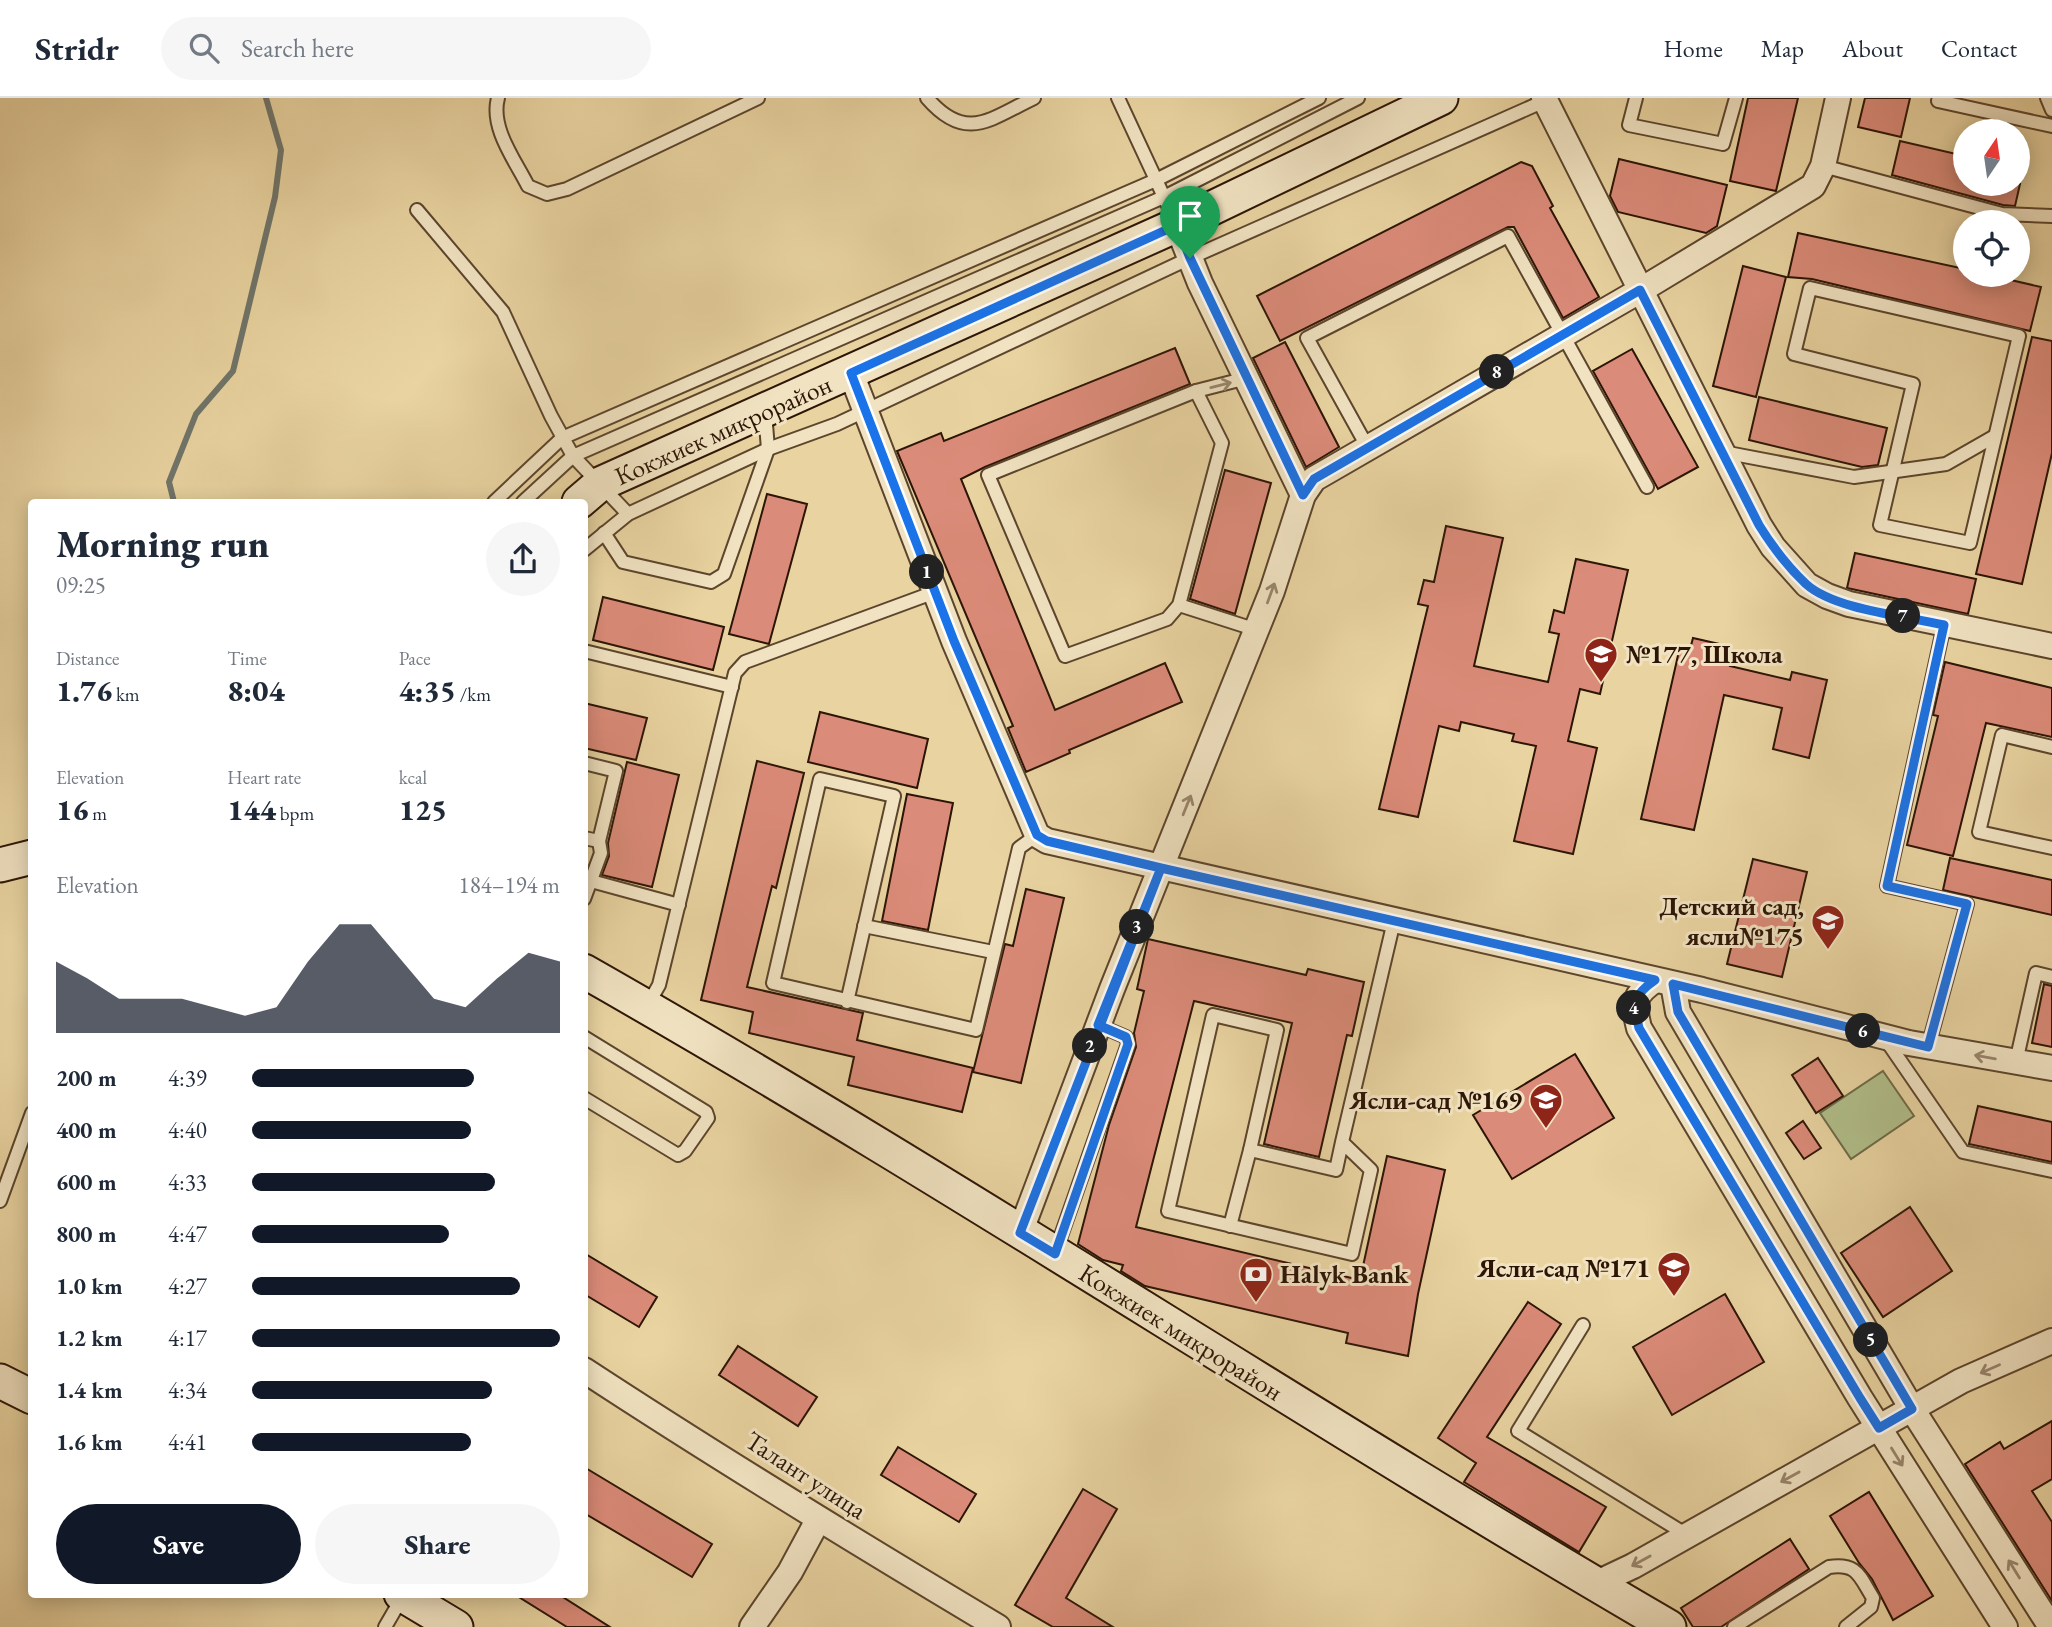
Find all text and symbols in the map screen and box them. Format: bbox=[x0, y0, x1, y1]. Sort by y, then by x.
search box bbox=[161, 17, 651, 80]
text: Stridr bbox=[35, 27, 119, 70]
icon: search bbox=[185, 29, 223, 67]
text: Search here bbox=[241, 31, 354, 65]
text: Home bbox=[1663, 33, 1723, 64]
text: Map bbox=[1761, 33, 1804, 64]
text: About bbox=[1842, 33, 1903, 64]
text: Contact bbox=[1941, 33, 2017, 64]
north arrow bbox=[1953, 119, 2030, 196]
map controls bbox=[1953, 119, 2030, 287]
pin bbox=[1160, 186, 1220, 258]
icon: arrive bbox=[1171, 197, 1209, 235]
button: locate bbox=[1953, 210, 2030, 287]
pin: 8 bbox=[1480, 354, 1514, 390]
text: 8 bbox=[1491, 359, 1502, 384]
street label: Кокжиек микрорайон bbox=[609, 367, 837, 493]
one-way arrow bbox=[1210, 378, 1232, 391]
text: Morning run bbox=[56, 519, 269, 568]
button: share bbox=[486, 522, 560, 596]
pin: 1 bbox=[909, 554, 944, 589]
text: 1 bbox=[921, 559, 932, 584]
text: 09:25 bbox=[56, 570, 106, 600]
one-way arrow bbox=[1266, 583, 1278, 605]
pin: 7 bbox=[1885, 598, 1920, 634]
text: 7 bbox=[1897, 603, 1908, 628]
school or university icon: №177, Школа bbox=[1582, 635, 1620, 684]
place label: №177, Школа bbox=[1626, 637, 1783, 671]
text: Distance bbox=[56, 646, 119, 671]
text: Time bbox=[227, 646, 267, 671]
text: Pace bbox=[399, 646, 431, 671]
text: 1.76 bbox=[56, 671, 112, 710]
text: 8:04 bbox=[227, 671, 285, 710]
text: 4:35 bbox=[399, 671, 456, 710]
text: km bbox=[112, 682, 140, 707]
text: /km bbox=[456, 682, 491, 707]
text: Elevation bbox=[56, 765, 124, 790]
text: Heart rate bbox=[227, 765, 301, 790]
text: kcal bbox=[399, 765, 427, 790]
text: 16 bbox=[56, 790, 88, 829]
text: 144 bbox=[227, 790, 276, 829]
text: 125 bbox=[399, 790, 447, 829]
one-way arrow bbox=[1181, 794, 1194, 816]
text: m bbox=[88, 801, 107, 826]
text: bpm bbox=[276, 801, 314, 826]
text: Elevation bbox=[56, 870, 139, 900]
text: 184–194 m bbox=[459, 870, 560, 900]
place label: Детский сад, ясли№175 bbox=[1659, 889, 1804, 953]
school or university icon: Детский сад, ясли№175 bbox=[1809, 902, 1847, 951]
pin: 3 bbox=[1120, 910, 1154, 944]
text: 3 bbox=[1131, 914, 1142, 939]
pin: 4 bbox=[1616, 990, 1652, 1026]
text: 4 bbox=[1628, 995, 1639, 1020]
pin: 6 bbox=[1846, 1014, 1881, 1048]
text: 6 bbox=[1857, 1018, 1868, 1043]
pin: 2 bbox=[1072, 1028, 1108, 1063]
text: 2 bbox=[1084, 1033, 1095, 1058]
one-way arrow bbox=[1974, 1050, 1997, 1063]
text: 200 m bbox=[56, 1063, 117, 1093]
text: 4:39 bbox=[168, 1063, 207, 1093]
school or university icon: Ясли-сад №169 bbox=[1527, 1081, 1565, 1130]
place label: Ясли-сад №169 bbox=[1348, 1083, 1522, 1117]
text: 400 m bbox=[56, 1115, 117, 1145]
text: 4:40 bbox=[168, 1115, 207, 1145]
text: 600 m bbox=[56, 1167, 117, 1197]
text: 4:33 bbox=[168, 1167, 207, 1197]
text: 800 m bbox=[56, 1219, 117, 1249]
text: 4:47 bbox=[168, 1219, 207, 1249]
school or university icon: Ясли-сад №171 bbox=[1655, 1249, 1693, 1298]
place label: Ясли-сад №171 bbox=[1476, 1251, 1650, 1285]
bank icon: Halyk Bank bbox=[1237, 1255, 1275, 1304]
street label: Кокжиек микрорайон bbox=[1073, 1256, 1289, 1408]
place label: Halyk Bank bbox=[1280, 1257, 1409, 1291]
text: 1.0 km bbox=[56, 1271, 123, 1301]
text: 4:27 bbox=[168, 1271, 207, 1301]
pin: 5 bbox=[1854, 1322, 1888, 1358]
text: 1.2 km bbox=[56, 1323, 123, 1353]
text: 4:17 bbox=[168, 1323, 207, 1353]
text: 5 bbox=[1865, 1327, 1876, 1352]
one-way arrow bbox=[1980, 1363, 2001, 1376]
text: 1.4 km bbox=[56, 1375, 123, 1405]
text: 4:34 bbox=[168, 1375, 207, 1405]
street label: Талант улица bbox=[739, 1423, 874, 1527]
text: 1.6 km bbox=[56, 1427, 123, 1457]
text: 4:41 bbox=[168, 1427, 207, 1457]
one-way arrow bbox=[1891, 1447, 1905, 1467]
one-way arrow bbox=[1780, 1471, 1801, 1484]
button: Save bbox=[56, 1504, 301, 1584]
button: Share bbox=[315, 1504, 560, 1584]
one-way arrow bbox=[1632, 1554, 1652, 1568]
one-way arrow bbox=[2007, 1560, 2021, 1580]

